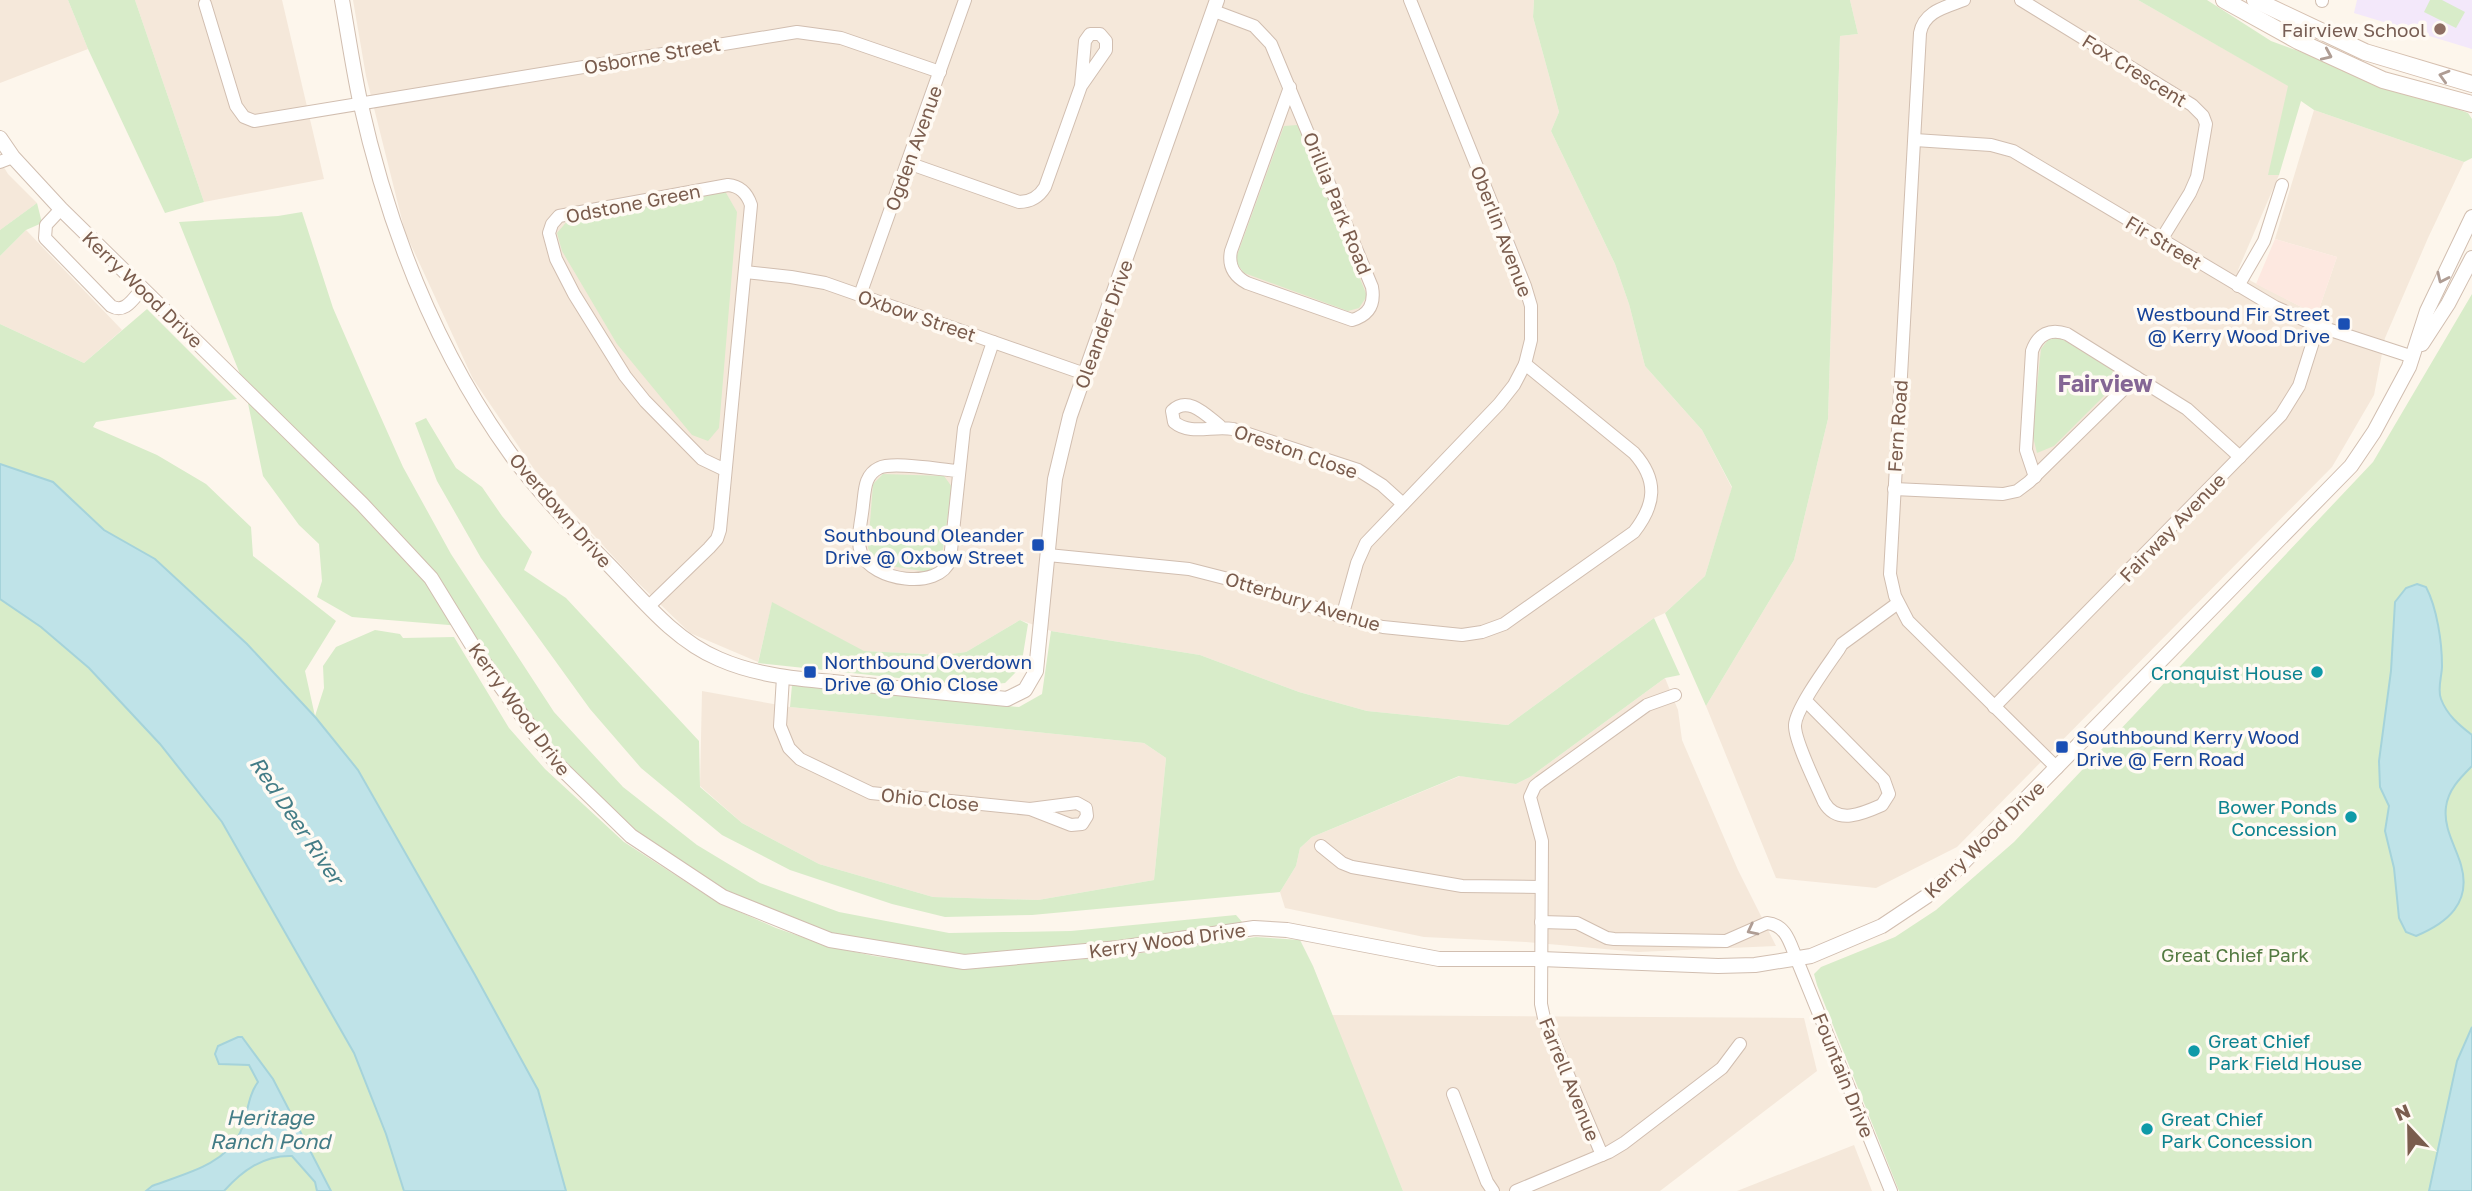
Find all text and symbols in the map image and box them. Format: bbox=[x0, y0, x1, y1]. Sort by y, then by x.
place label: Fairview School bbox=[2281, 18, 2426, 41]
marker: Fairview School bbox=[2432, 21, 2448, 37]
street label: Fox Crescent bbox=[2078, 29, 2192, 111]
street label: Osborne Street bbox=[582, 32, 722, 78]
one-way arrow bbox=[2320, 47, 2333, 61]
one-way arrow bbox=[2438, 70, 2450, 84]
street label: Ogden Avenue bbox=[880, 82, 946, 214]
street label: Orillia Park Road bbox=[1299, 128, 1377, 278]
street label: Oberlin Avenue bbox=[1466, 162, 1538, 300]
street label: Odstone Green bbox=[564, 179, 702, 227]
street label: Fir Street bbox=[2122, 210, 2206, 274]
street label: Kerry Wood Drive bbox=[78, 226, 208, 352]
street label: Oleander Drive bbox=[1069, 256, 1137, 392]
one-way arrow bbox=[2436, 271, 2450, 283]
street label: Oxbow Street bbox=[855, 284, 979, 346]
place label: Westbound Fir Street @ Kerry Wood Drive bbox=[2136, 302, 2330, 347]
marker: Westbound Fir Street @ Kerry Wood Drive bbox=[2336, 316, 2352, 332]
district label: Fairview bbox=[2057, 369, 2153, 397]
street label: Fern Road bbox=[1882, 379, 1912, 473]
street label: Oreston Close bbox=[1231, 419, 1361, 483]
street label: Overdown Drive bbox=[505, 448, 617, 572]
street label: Fairway Avenue bbox=[2114, 468, 2230, 586]
place label: Southbound Oleander Drive @ Oxbow Street bbox=[823, 523, 1025, 568]
marker: Southbound Oleander Drive @ Oxbow Street bbox=[1030, 537, 1046, 553]
street label: Otterbury Avenue bbox=[1223, 566, 1383, 636]
street label: Kerry Wood Drive bbox=[464, 638, 576, 780]
place label: Northbound Overdown Drive @ Ohio Close bbox=[824, 650, 1032, 695]
place label: Cronquist House bbox=[2151, 661, 2303, 684]
marker: Northbound Overdown Drive @ Ohio Close bbox=[802, 664, 818, 680]
marker: Cronquist House bbox=[2309, 664, 2325, 680]
place label: Southbound Kerry Wood Drive @ Fern Road bbox=[2076, 725, 2300, 770]
marker: Southbound Kerry Wood Drive @ Fern Road bbox=[2054, 739, 2070, 755]
water label: Red Deer River bbox=[245, 751, 351, 891]
street label: Kerry Wood Drive bbox=[1919, 776, 2049, 902]
street label: Ohio Close bbox=[880, 782, 980, 816]
place label: Bower Ponds Concession bbox=[2218, 795, 2337, 840]
marker: Bower Ponds Concession bbox=[2343, 809, 2359, 825]
street label: Kerry Wood Drive bbox=[1087, 918, 1247, 962]
one-way arrow bbox=[1747, 922, 1759, 936]
park label: Great Chief Park bbox=[2161, 943, 2309, 966]
street label: Fountain Drive bbox=[1809, 1009, 1879, 1141]
street label: Farrell Avenue bbox=[1535, 1014, 1605, 1144]
place label: Great Chief Park Field House bbox=[2208, 1029, 2362, 1074]
marker: Great Chief Park Field House bbox=[2186, 1043, 2202, 1059]
north arrow bbox=[2374, 1093, 2444, 1163]
text: N bbox=[2391, 1098, 2413, 1125]
water label: Heritage Ranch Pond bbox=[210, 1104, 332, 1154]
place label: Great Chief Park Concession bbox=[2161, 1107, 2313, 1152]
marker: Great Chief Park Concession bbox=[2139, 1121, 2155, 1137]

